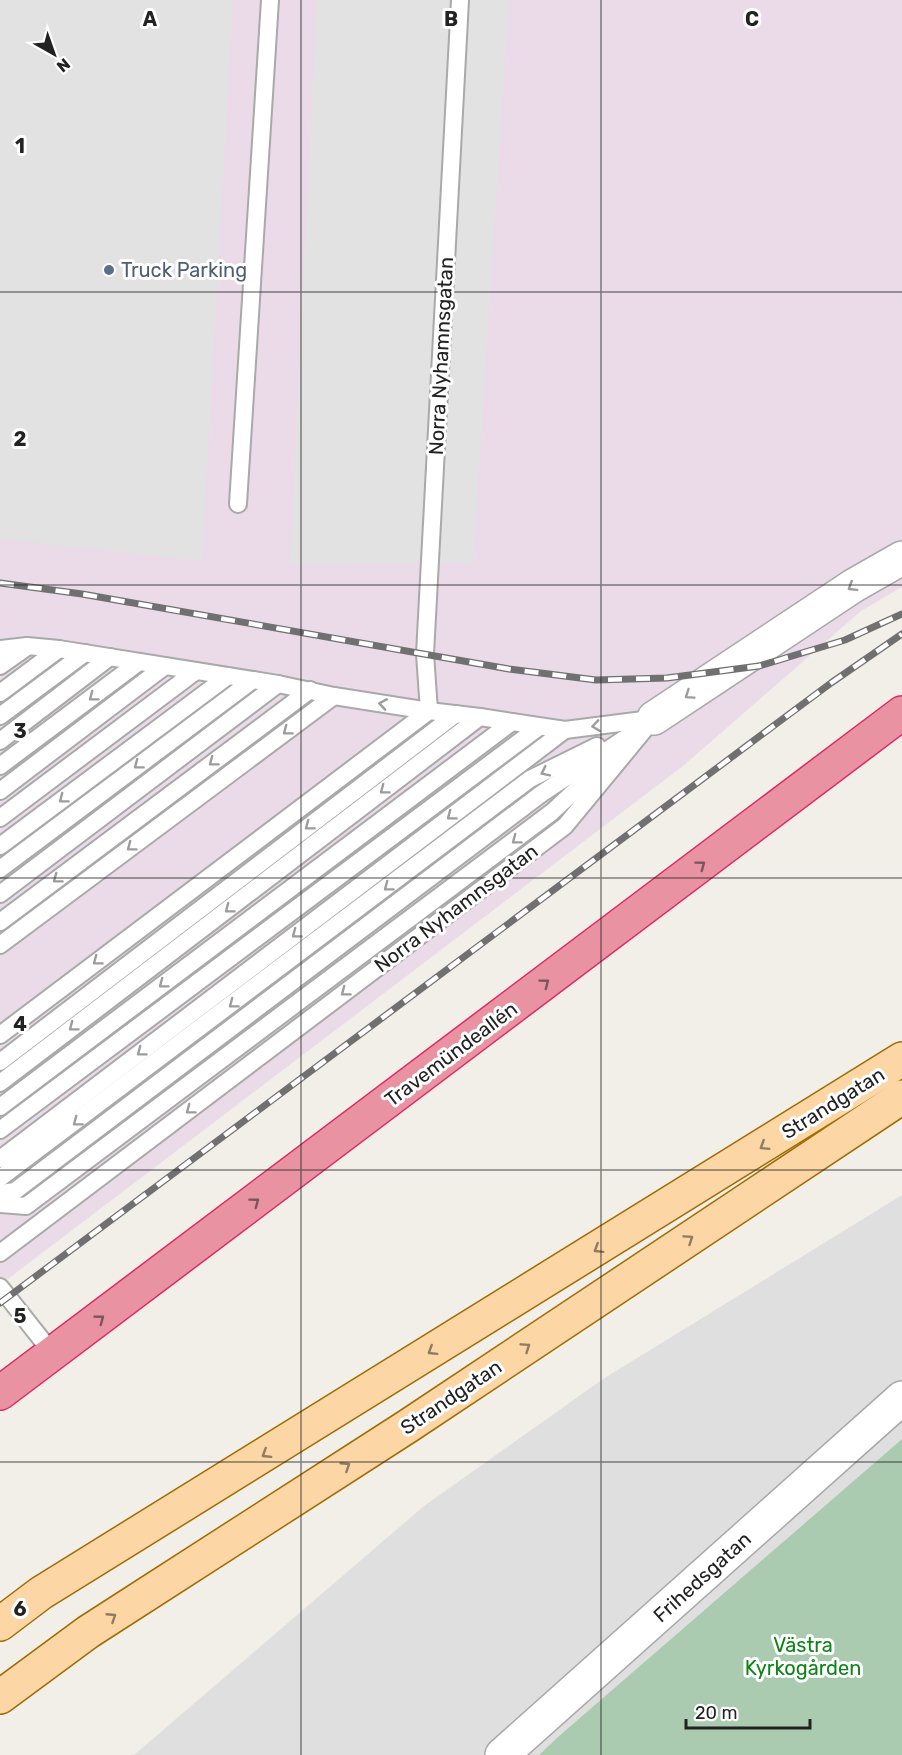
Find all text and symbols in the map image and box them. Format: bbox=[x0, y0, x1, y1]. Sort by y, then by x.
text: A bbox=[143, 7, 158, 31]
text: B bbox=[444, 7, 458, 31]
text: C bbox=[745, 7, 759, 31]
north arrow bbox=[24, 24, 84, 84]
text: N bbox=[53, 54, 74, 76]
text: 1 bbox=[15, 134, 25, 158]
street label: Norra Nyhamnsgatan bbox=[424, 256, 458, 456]
place label: Truck Parking bbox=[121, 258, 247, 282]
marker: Truck Parking bbox=[102, 263, 116, 277]
text: 2 bbox=[14, 427, 27, 451]
one-way arrow bbox=[848, 580, 858, 592]
one-way arrow bbox=[685, 688, 696, 699]
one-way arrow bbox=[88, 689, 99, 700]
one-way arrow bbox=[378, 698, 388, 711]
text: 3 bbox=[13, 719, 27, 743]
one-way arrow bbox=[592, 719, 601, 732]
one-way arrow bbox=[283, 724, 294, 735]
one-way arrow bbox=[209, 755, 220, 766]
one-way arrow bbox=[134, 758, 145, 769]
one-way arrow bbox=[541, 764, 552, 776]
one-way arrow bbox=[379, 783, 390, 794]
one-way arrow bbox=[59, 792, 70, 803]
one-way arrow bbox=[447, 809, 458, 820]
one-way arrow bbox=[305, 818, 316, 829]
one-way arrow bbox=[511, 832, 522, 843]
street label: Norra Nyhamnsgatan bbox=[370, 839, 542, 977]
one-way arrow bbox=[126, 840, 137, 851]
one-way arrow bbox=[694, 862, 705, 873]
one-way arrow bbox=[52, 872, 63, 883]
one-way arrow bbox=[384, 879, 395, 890]
one-way arrow bbox=[224, 901, 235, 912]
one-way arrow bbox=[292, 927, 303, 938]
one-way arrow bbox=[93, 954, 104, 965]
one-way arrow bbox=[158, 977, 169, 988]
one-way arrow bbox=[538, 979, 549, 990]
one-way arrow bbox=[341, 985, 352, 996]
street label: Travemündeallén bbox=[380, 996, 522, 1112]
one-way arrow bbox=[228, 997, 239, 1008]
text: 4 bbox=[13, 1012, 27, 1036]
one-way arrow bbox=[69, 1020, 80, 1031]
one-way arrow bbox=[136, 1045, 147, 1056]
street label: Strandgatan bbox=[777, 1062, 889, 1144]
one-way arrow bbox=[185, 1102, 196, 1113]
one-way arrow bbox=[73, 1114, 84, 1125]
one-way arrow bbox=[760, 1139, 771, 1150]
one-way arrow bbox=[249, 1198, 260, 1209]
one-way arrow bbox=[682, 1235, 693, 1246]
one-way arrow bbox=[594, 1241, 604, 1253]
text: 5 bbox=[14, 1304, 27, 1328]
one-way arrow bbox=[93, 1315, 104, 1326]
one-way arrow bbox=[519, 1343, 530, 1354]
one-way arrow bbox=[428, 1344, 438, 1356]
street label: Strandgatan bbox=[396, 1354, 506, 1440]
one-way arrow bbox=[262, 1446, 272, 1458]
one-way arrow bbox=[339, 1462, 350, 1473]
street label: Frihedsgatan bbox=[648, 1527, 756, 1627]
text: 6 bbox=[13, 1597, 27, 1621]
one-way arrow bbox=[105, 1614, 116, 1625]
park label: Västra Kyrkogården bbox=[745, 1633, 861, 1680]
scale bar bbox=[686, 1692, 810, 1730]
text: 20 m bbox=[695, 1702, 737, 1724]

